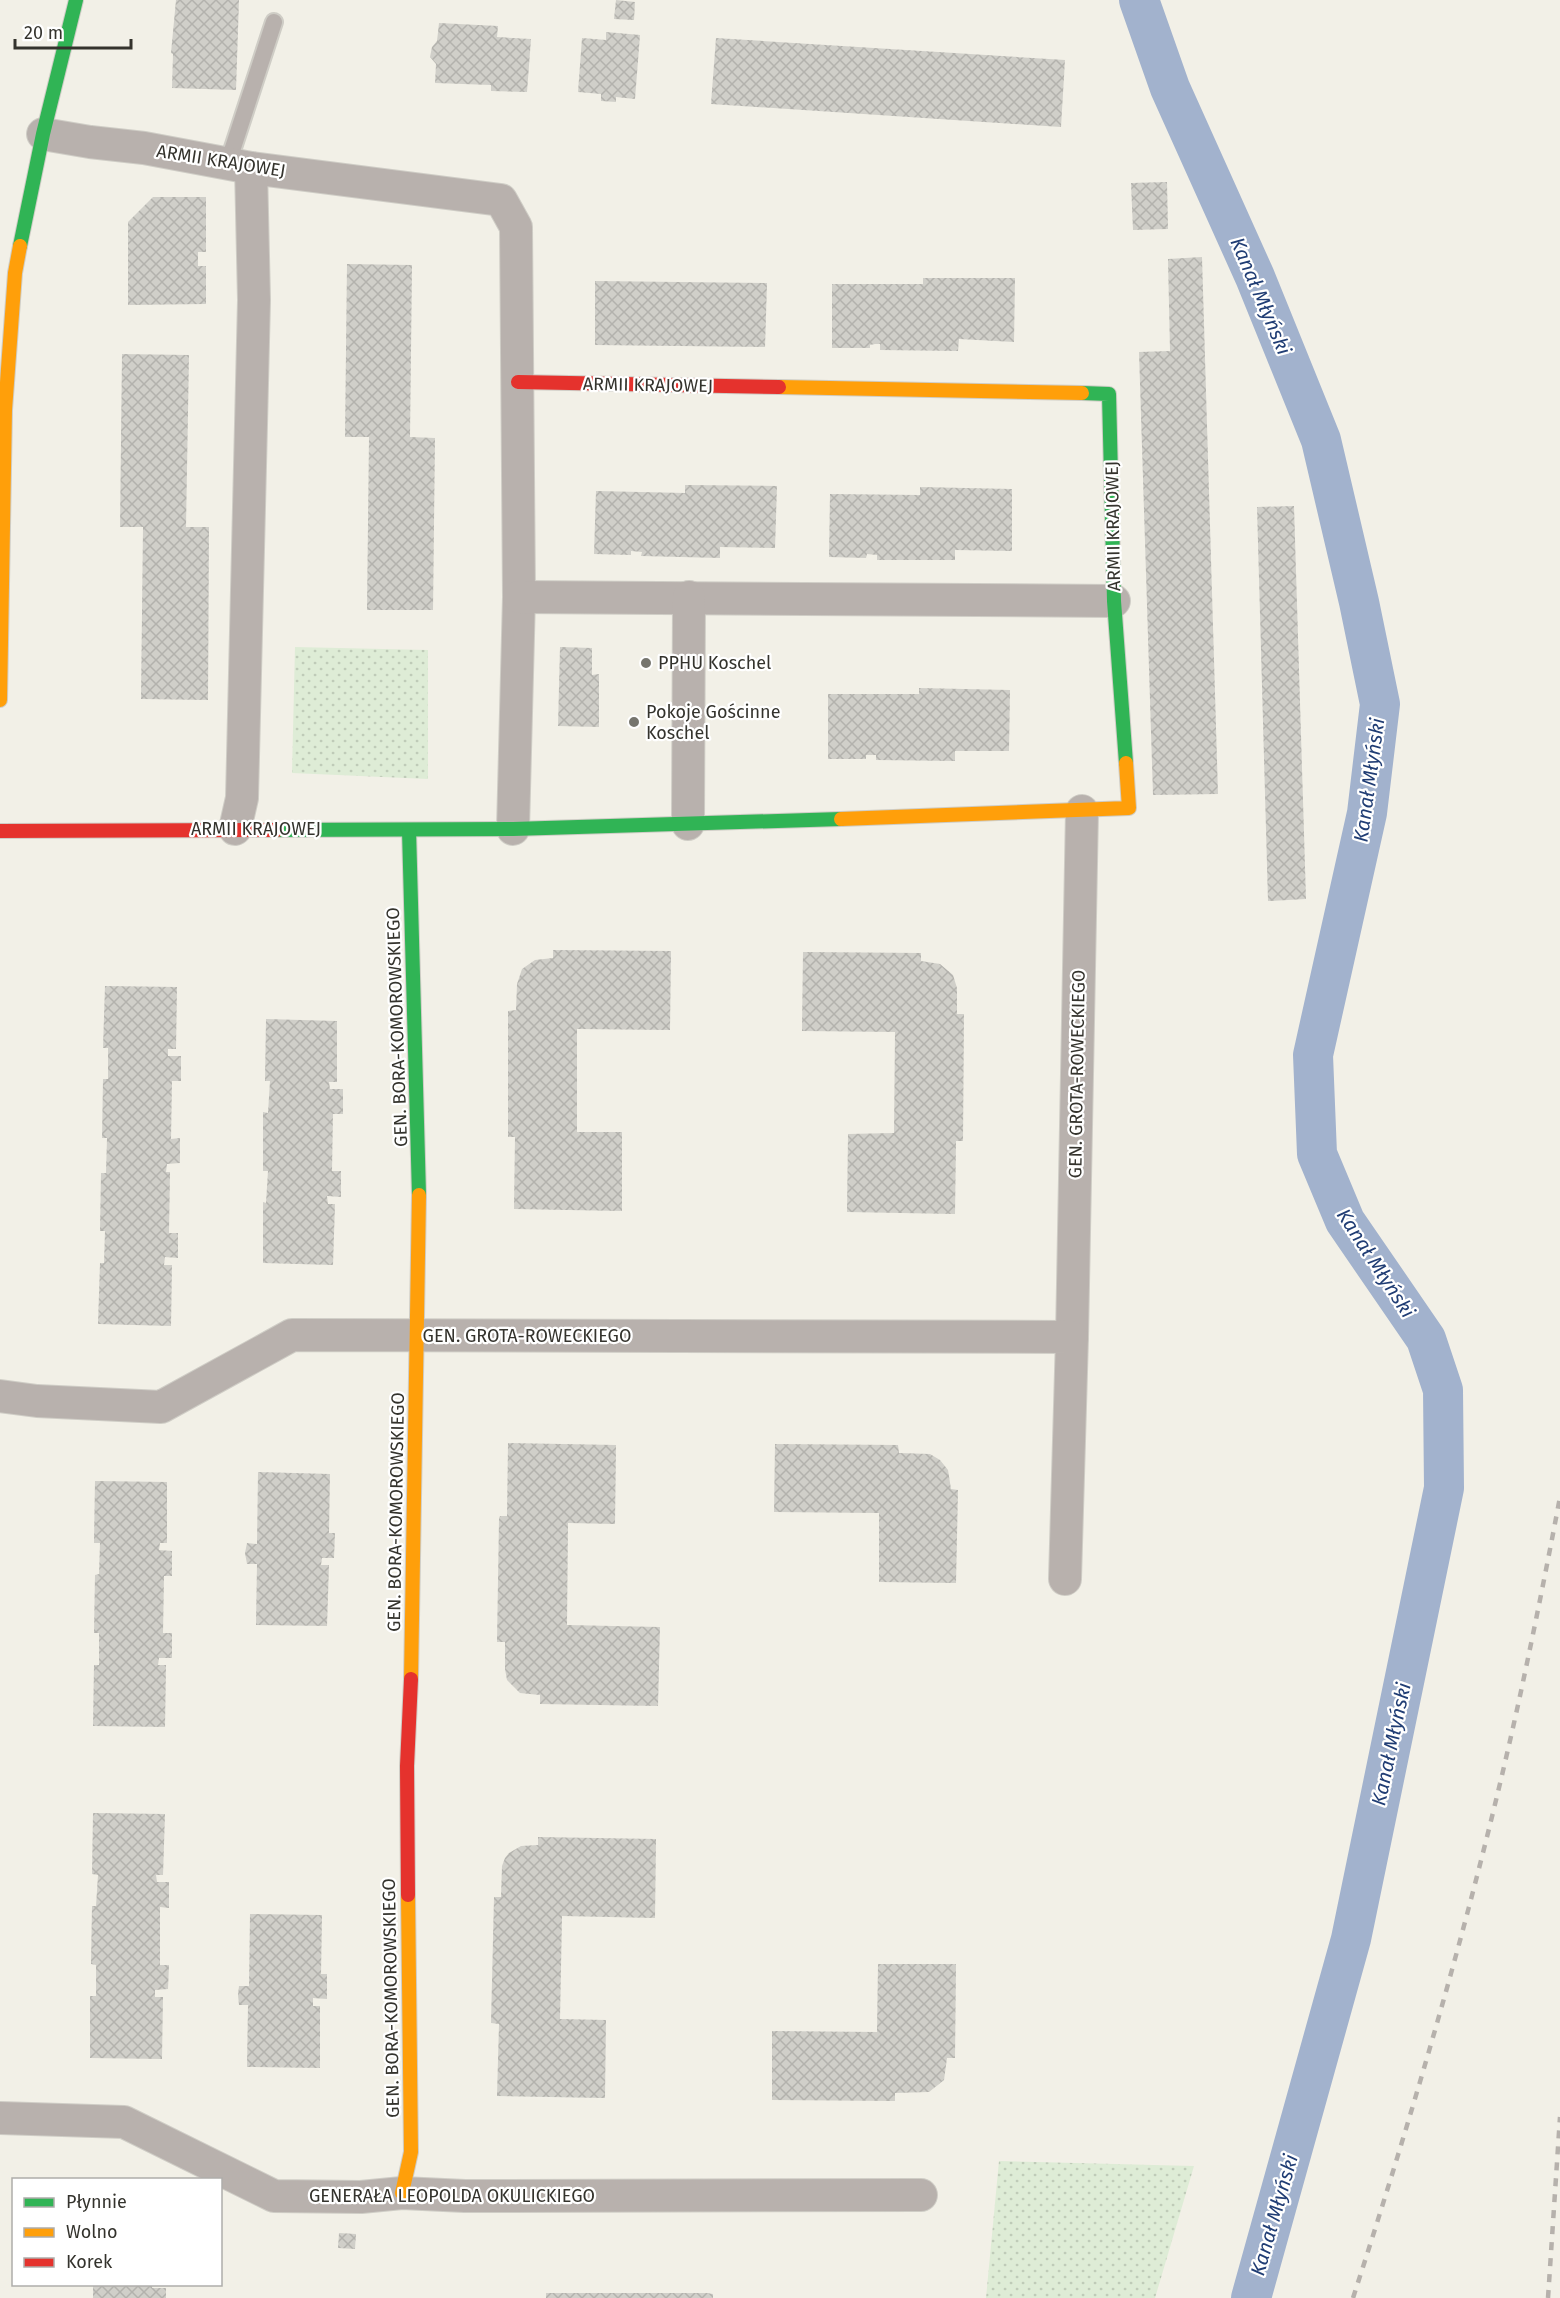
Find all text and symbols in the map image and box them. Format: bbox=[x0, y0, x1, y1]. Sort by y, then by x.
scale bar bbox=[15, 12, 130, 50]
text: 20 m bbox=[24, 22, 63, 44]
street label: ARMII KRAJOWEJ bbox=[155, 140, 287, 182]
water label: Kanał Młyński bbox=[1225, 234, 1297, 359]
street label: ARMII KRAJOWEJ bbox=[583, 373, 713, 397]
street label: ARMII KRAJOWEJ bbox=[1101, 461, 1125, 591]
place label: PPHU Koschel bbox=[658, 652, 771, 674]
marker: PPHU Koschel bbox=[639, 656, 653, 670]
place label: Pokoje Gościnne Koschel bbox=[646, 701, 780, 744]
marker: Pokoje Gościnne Koschel bbox=[627, 715, 641, 729]
water label: Kanał Młyński bbox=[1348, 716, 1390, 844]
street label: ARMII KRAJOWEJ bbox=[191, 818, 321, 840]
street label: GEN. BORA-KOMOROWSKIEGO bbox=[382, 907, 412, 1147]
street label: GEN. GROTA-ROWECKIEGO bbox=[1064, 969, 1090, 1179]
water label: Kanał Młyński bbox=[1332, 1204, 1420, 1322]
street label: GEN. GROTA-ROWECKIEGO bbox=[423, 1325, 631, 1347]
street label: GEN. BORA-KOMOROWSKIEGO bbox=[383, 1392, 409, 1632]
water label: Kanał Młyński bbox=[1366, 1680, 1416, 1808]
street label: GEN. BORA-KOMOROWSKIEGO bbox=[378, 1878, 404, 2118]
water label: Kanał Młyński bbox=[1245, 2151, 1303, 2278]
legend bbox=[12, 2178, 222, 2286]
street label: GENERAŁA LEOPOLDA OKULICKIEGO bbox=[309, 2185, 595, 2207]
text: Płynnie bbox=[66, 2191, 127, 2213]
text: Wolno bbox=[66, 2221, 118, 2243]
text: Korek bbox=[66, 2251, 113, 2273]

